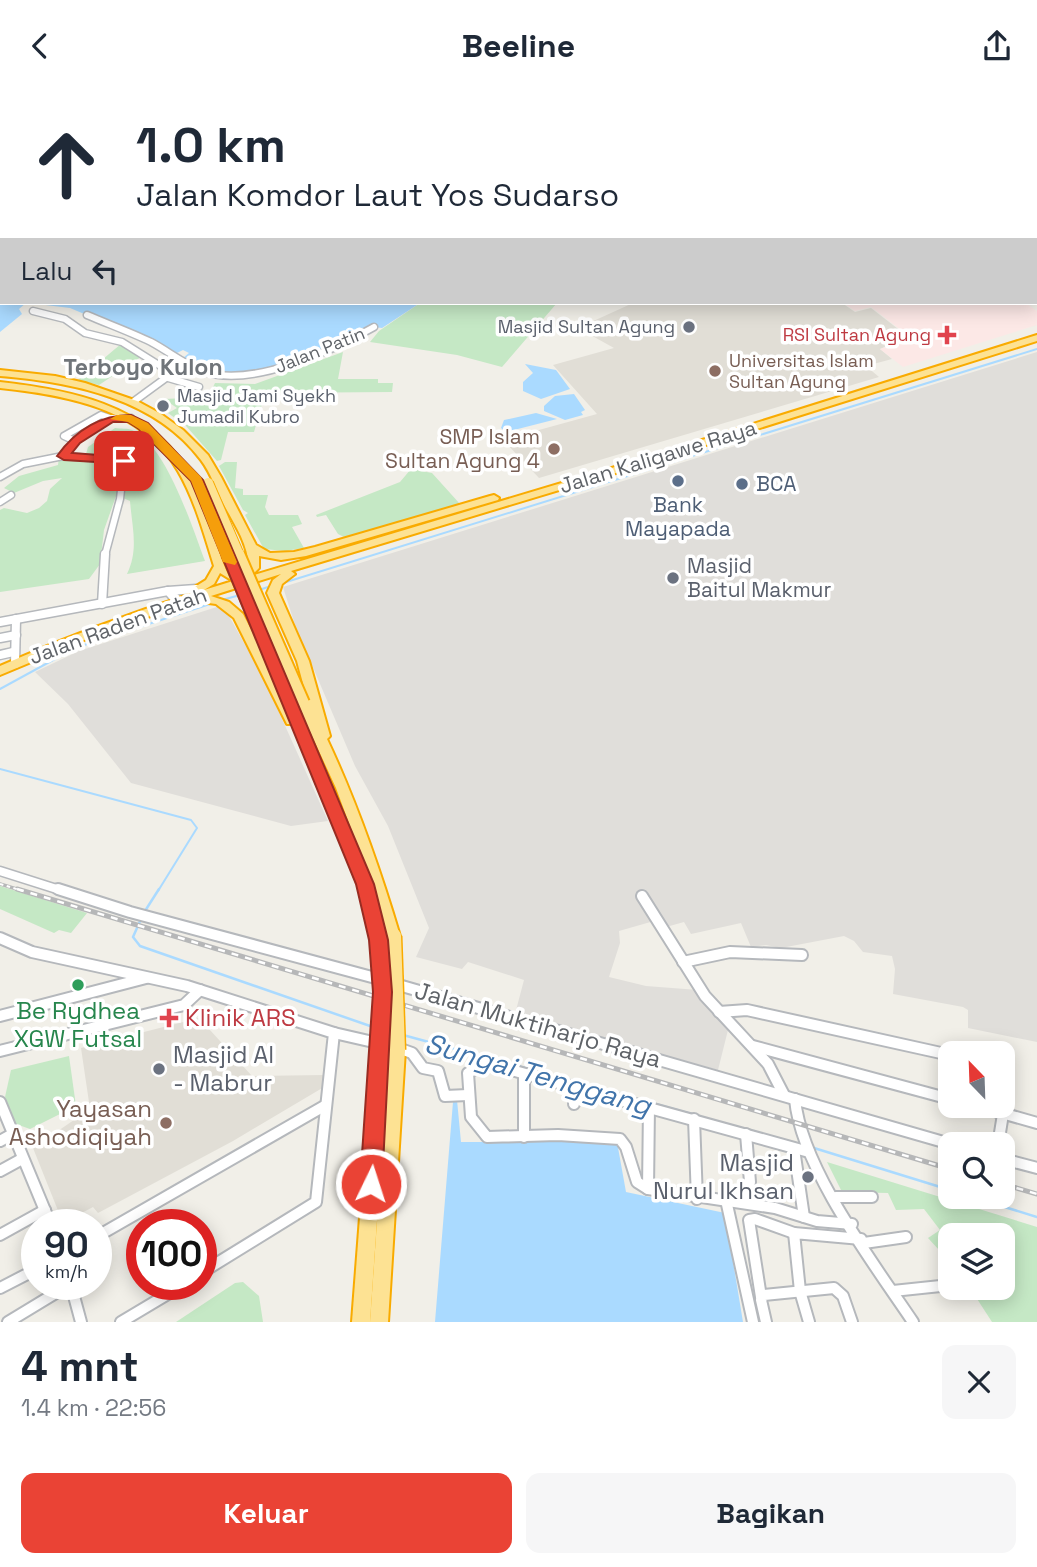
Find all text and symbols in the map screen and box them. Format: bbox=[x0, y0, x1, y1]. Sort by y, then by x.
text: Beeline bbox=[462, 26, 575, 66]
icon: back bbox=[21, 27, 59, 65]
icon: share bbox=[978, 27, 1016, 65]
text: 1.0 km bbox=[136, 114, 286, 176]
icon: ahead bbox=[21, 119, 112, 210]
text: Jalan Komdor Laut Yos Sudarso bbox=[136, 175, 619, 215]
icon: left bbox=[86, 252, 124, 290]
text: Lalu bbox=[21, 254, 72, 288]
place label: Masjid Sultan Agung bbox=[498, 315, 675, 338]
marker: Masjid Sultan Agung bbox=[681, 319, 697, 335]
street label: Jalan Patin bbox=[271, 321, 368, 378]
place label: RSI Sultan Agung bbox=[783, 323, 931, 346]
marker: RSI Sultan Agung bbox=[937, 325, 957, 345]
place label: Universitas Islam Sultan Agung bbox=[729, 349, 874, 393]
district label: Terboyo Kulon bbox=[63, 352, 223, 382]
marker: Universitas Islam Sultan Agung bbox=[707, 363, 723, 379]
place label: Masjid Jami Syekh Jumadil Kubro bbox=[177, 384, 336, 428]
marker: Masjid Jami Syekh Jumadil Kubro bbox=[155, 398, 171, 414]
street label: Jalan Kaligawe Raya bbox=[556, 414, 760, 499]
place label: SMP Islam Sultan Agung 4 bbox=[385, 423, 540, 474]
pin bbox=[94, 431, 154, 491]
marker: SMP Islam Sultan Agung 4 bbox=[546, 441, 562, 457]
icon: arrive bbox=[105, 442, 143, 480]
place label: BCA bbox=[756, 470, 796, 497]
marker: Bank Mayapada bbox=[670, 473, 686, 489]
marker: BCA bbox=[734, 476, 750, 492]
place label: Bank Mayapada bbox=[625, 491, 731, 542]
place label: Masjid Baitul Makmur bbox=[687, 552, 831, 603]
marker: Masjid Baitul Makmur bbox=[665, 570, 681, 586]
street label: Jalan Raden Patah bbox=[25, 581, 210, 670]
street label: Jalan Muktiharjo Raya bbox=[411, 974, 665, 1075]
marker: Be Rydhea XGW Futsal bbox=[70, 977, 86, 993]
place label: Be Rydhea XGW Futsal bbox=[14, 995, 142, 1054]
place label: Klinik ARS bbox=[185, 1002, 296, 1033]
marker: Klinik ARS bbox=[159, 1008, 179, 1028]
water label: Sungai Tenggang bbox=[421, 1025, 657, 1124]
place label: Masjid Al - Mabrur bbox=[173, 1039, 274, 1098]
north arrow bbox=[938, 1041, 1015, 1118]
map controls bbox=[938, 1041, 1015, 1300]
marker: Masjid Al - Mabrur bbox=[151, 1061, 167, 1077]
place label: Yayasan Ashodiqiyah bbox=[9, 1093, 152, 1152]
marker: Yayasan Ashodiqiyah bbox=[158, 1115, 174, 1131]
button: search bbox=[938, 1132, 1015, 1209]
position arrow bbox=[334, 1147, 408, 1221]
place label: Masjid Nurul Ikhsan bbox=[653, 1147, 794, 1206]
marker: Masjid Nurul Ikhsan bbox=[800, 1169, 816, 1185]
speed limit sign: 100 bbox=[126, 1209, 217, 1300]
text: 90 bbox=[44, 1223, 89, 1267]
button: layers bbox=[938, 1223, 1015, 1300]
text: km/h bbox=[45, 1260, 88, 1283]
text: 4 mnt bbox=[21, 1340, 139, 1393]
button: close bbox=[942, 1345, 1016, 1419]
text: 1.4 km · 22:56 bbox=[21, 1393, 166, 1423]
button: Keluar bbox=[21, 1473, 512, 1553]
button: Bagikan bbox=[526, 1473, 1016, 1553]

